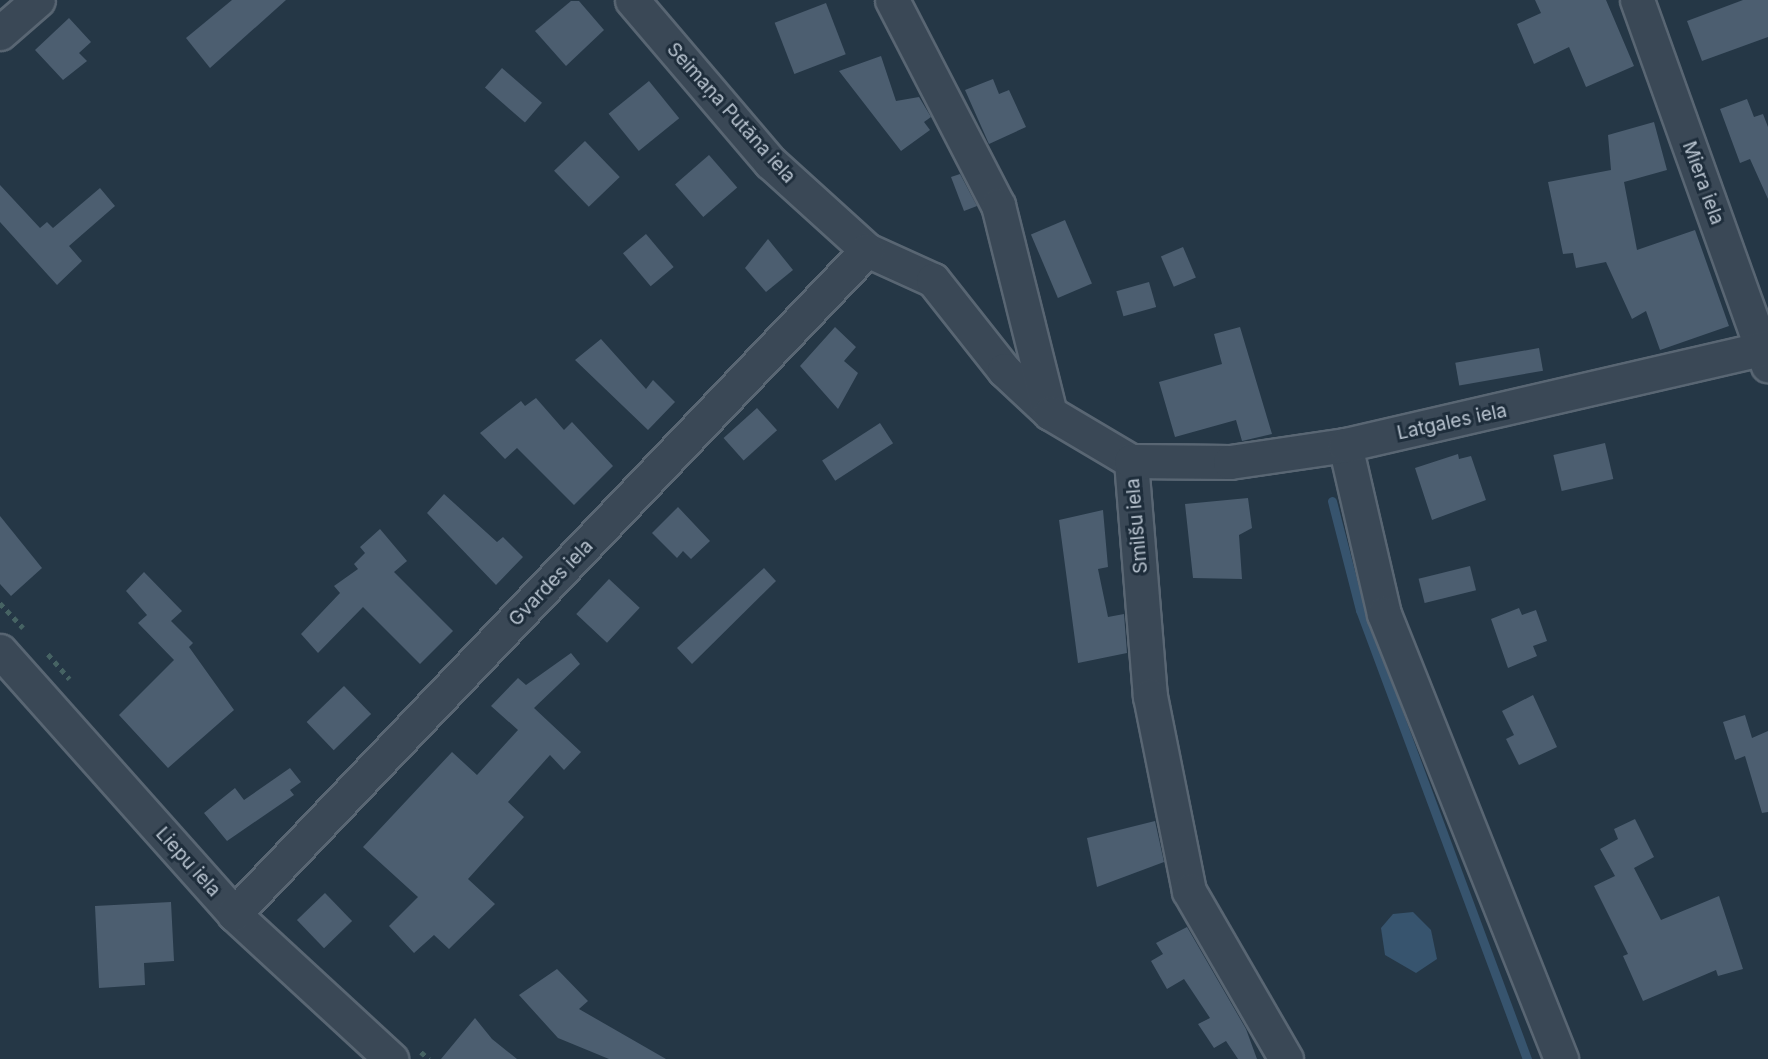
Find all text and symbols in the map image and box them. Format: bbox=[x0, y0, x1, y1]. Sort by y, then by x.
street label: Seimaņa Putāna iela bbox=[662, 38, 800, 188]
street label: Miera iela bbox=[1677, 138, 1729, 228]
street label: Latgales iela bbox=[1395, 399, 1509, 445]
street label: Smilšu iela bbox=[1121, 477, 1153, 575]
street label: Gvardes iela bbox=[504, 535, 598, 631]
street label: Liepu iela bbox=[151, 823, 225, 901]

